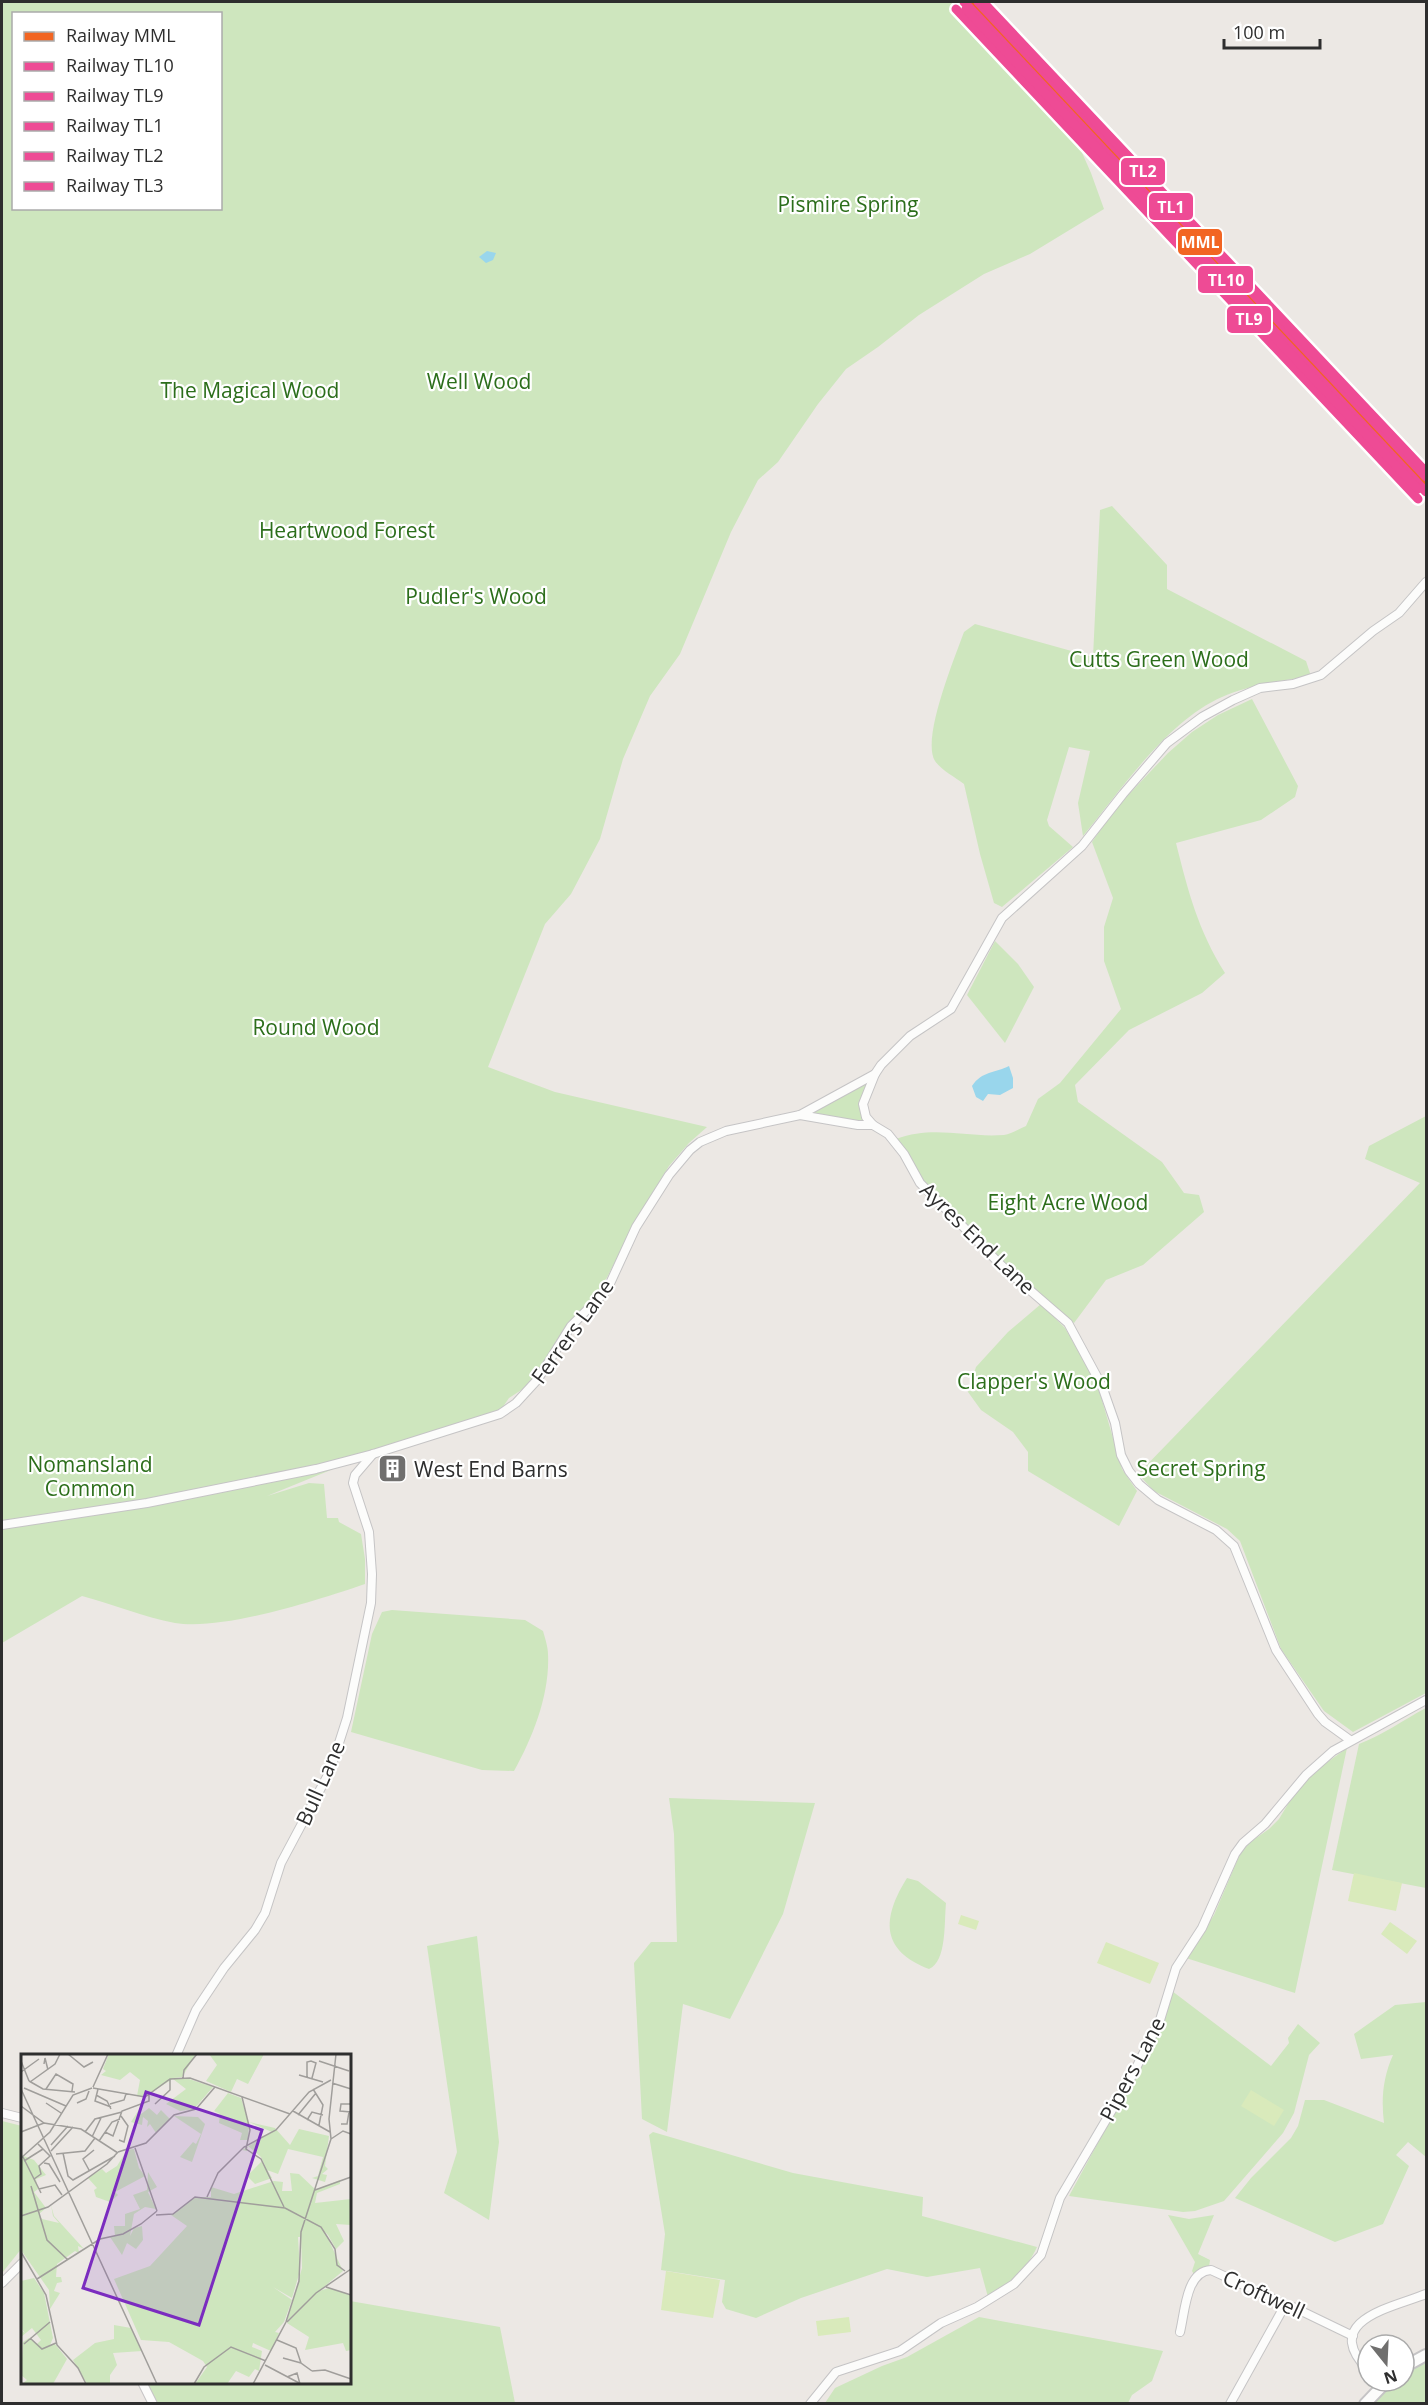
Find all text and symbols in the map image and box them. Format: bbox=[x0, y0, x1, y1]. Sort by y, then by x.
legend bbox=[12, 12, 222, 210]
scale bar bbox=[1224, 12, 1320, 50]
text: 100 m bbox=[1233, 20, 1285, 44]
text: Railway MML bbox=[66, 23, 176, 47]
text: Railway TL10 bbox=[66, 53, 174, 77]
text: Railway TL9 bbox=[66, 83, 163, 107]
text: Railway TL1 bbox=[66, 113, 163, 137]
text: Railway TL2 bbox=[66, 143, 163, 167]
line badge: TL2 bbox=[1120, 157, 1166, 186]
text: TL2 bbox=[1129, 160, 1157, 182]
text: Railway TL3 bbox=[66, 173, 163, 197]
park label: Pismire Spring bbox=[777, 190, 919, 218]
line badge: TL1 bbox=[1148, 192, 1194, 221]
text: TL1 bbox=[1157, 196, 1185, 218]
line badge: MML bbox=[1177, 228, 1223, 256]
text: MML bbox=[1180, 231, 1220, 253]
line badge: TL10 bbox=[1197, 265, 1254, 294]
text: TL10 bbox=[1208, 269, 1244, 291]
line badge: TL9 bbox=[1226, 305, 1272, 334]
text: TL9 bbox=[1235, 308, 1263, 330]
park label: Well Wood bbox=[427, 367, 531, 395]
park label: The Magical Wood bbox=[161, 376, 339, 404]
park label: Heartwood Forest bbox=[259, 516, 435, 544]
park label: Pudler's Wood bbox=[405, 582, 547, 610]
park label: Cutts Green Wood bbox=[1069, 645, 1249, 673]
park label: Round Wood bbox=[252, 1013, 380, 1041]
street label: Ayres End Lane bbox=[914, 1176, 1042, 1300]
park label: Eight Acre Wood bbox=[988, 1188, 1148, 1216]
street label: Ferrers Lane bbox=[525, 1273, 619, 1389]
park label: Clapper's Wood bbox=[957, 1367, 1111, 1395]
park label: Nomansland Common bbox=[27, 1450, 153, 1502]
building icon: West End Barns bbox=[377, 1453, 409, 1485]
park label: Secret Spring bbox=[1136, 1454, 1266, 1482]
place label: West End Barns bbox=[414, 1455, 568, 1483]
street label: Bull Lane bbox=[289, 1736, 351, 1830]
street label: Pipers Lane bbox=[1093, 2012, 1171, 2126]
inset map bbox=[21, 2054, 351, 2384]
street label: Croftwell bbox=[1218, 2263, 1310, 2325]
north arrow bbox=[1356, 2333, 1416, 2393]
text: N bbox=[1381, 2365, 1400, 2390]

